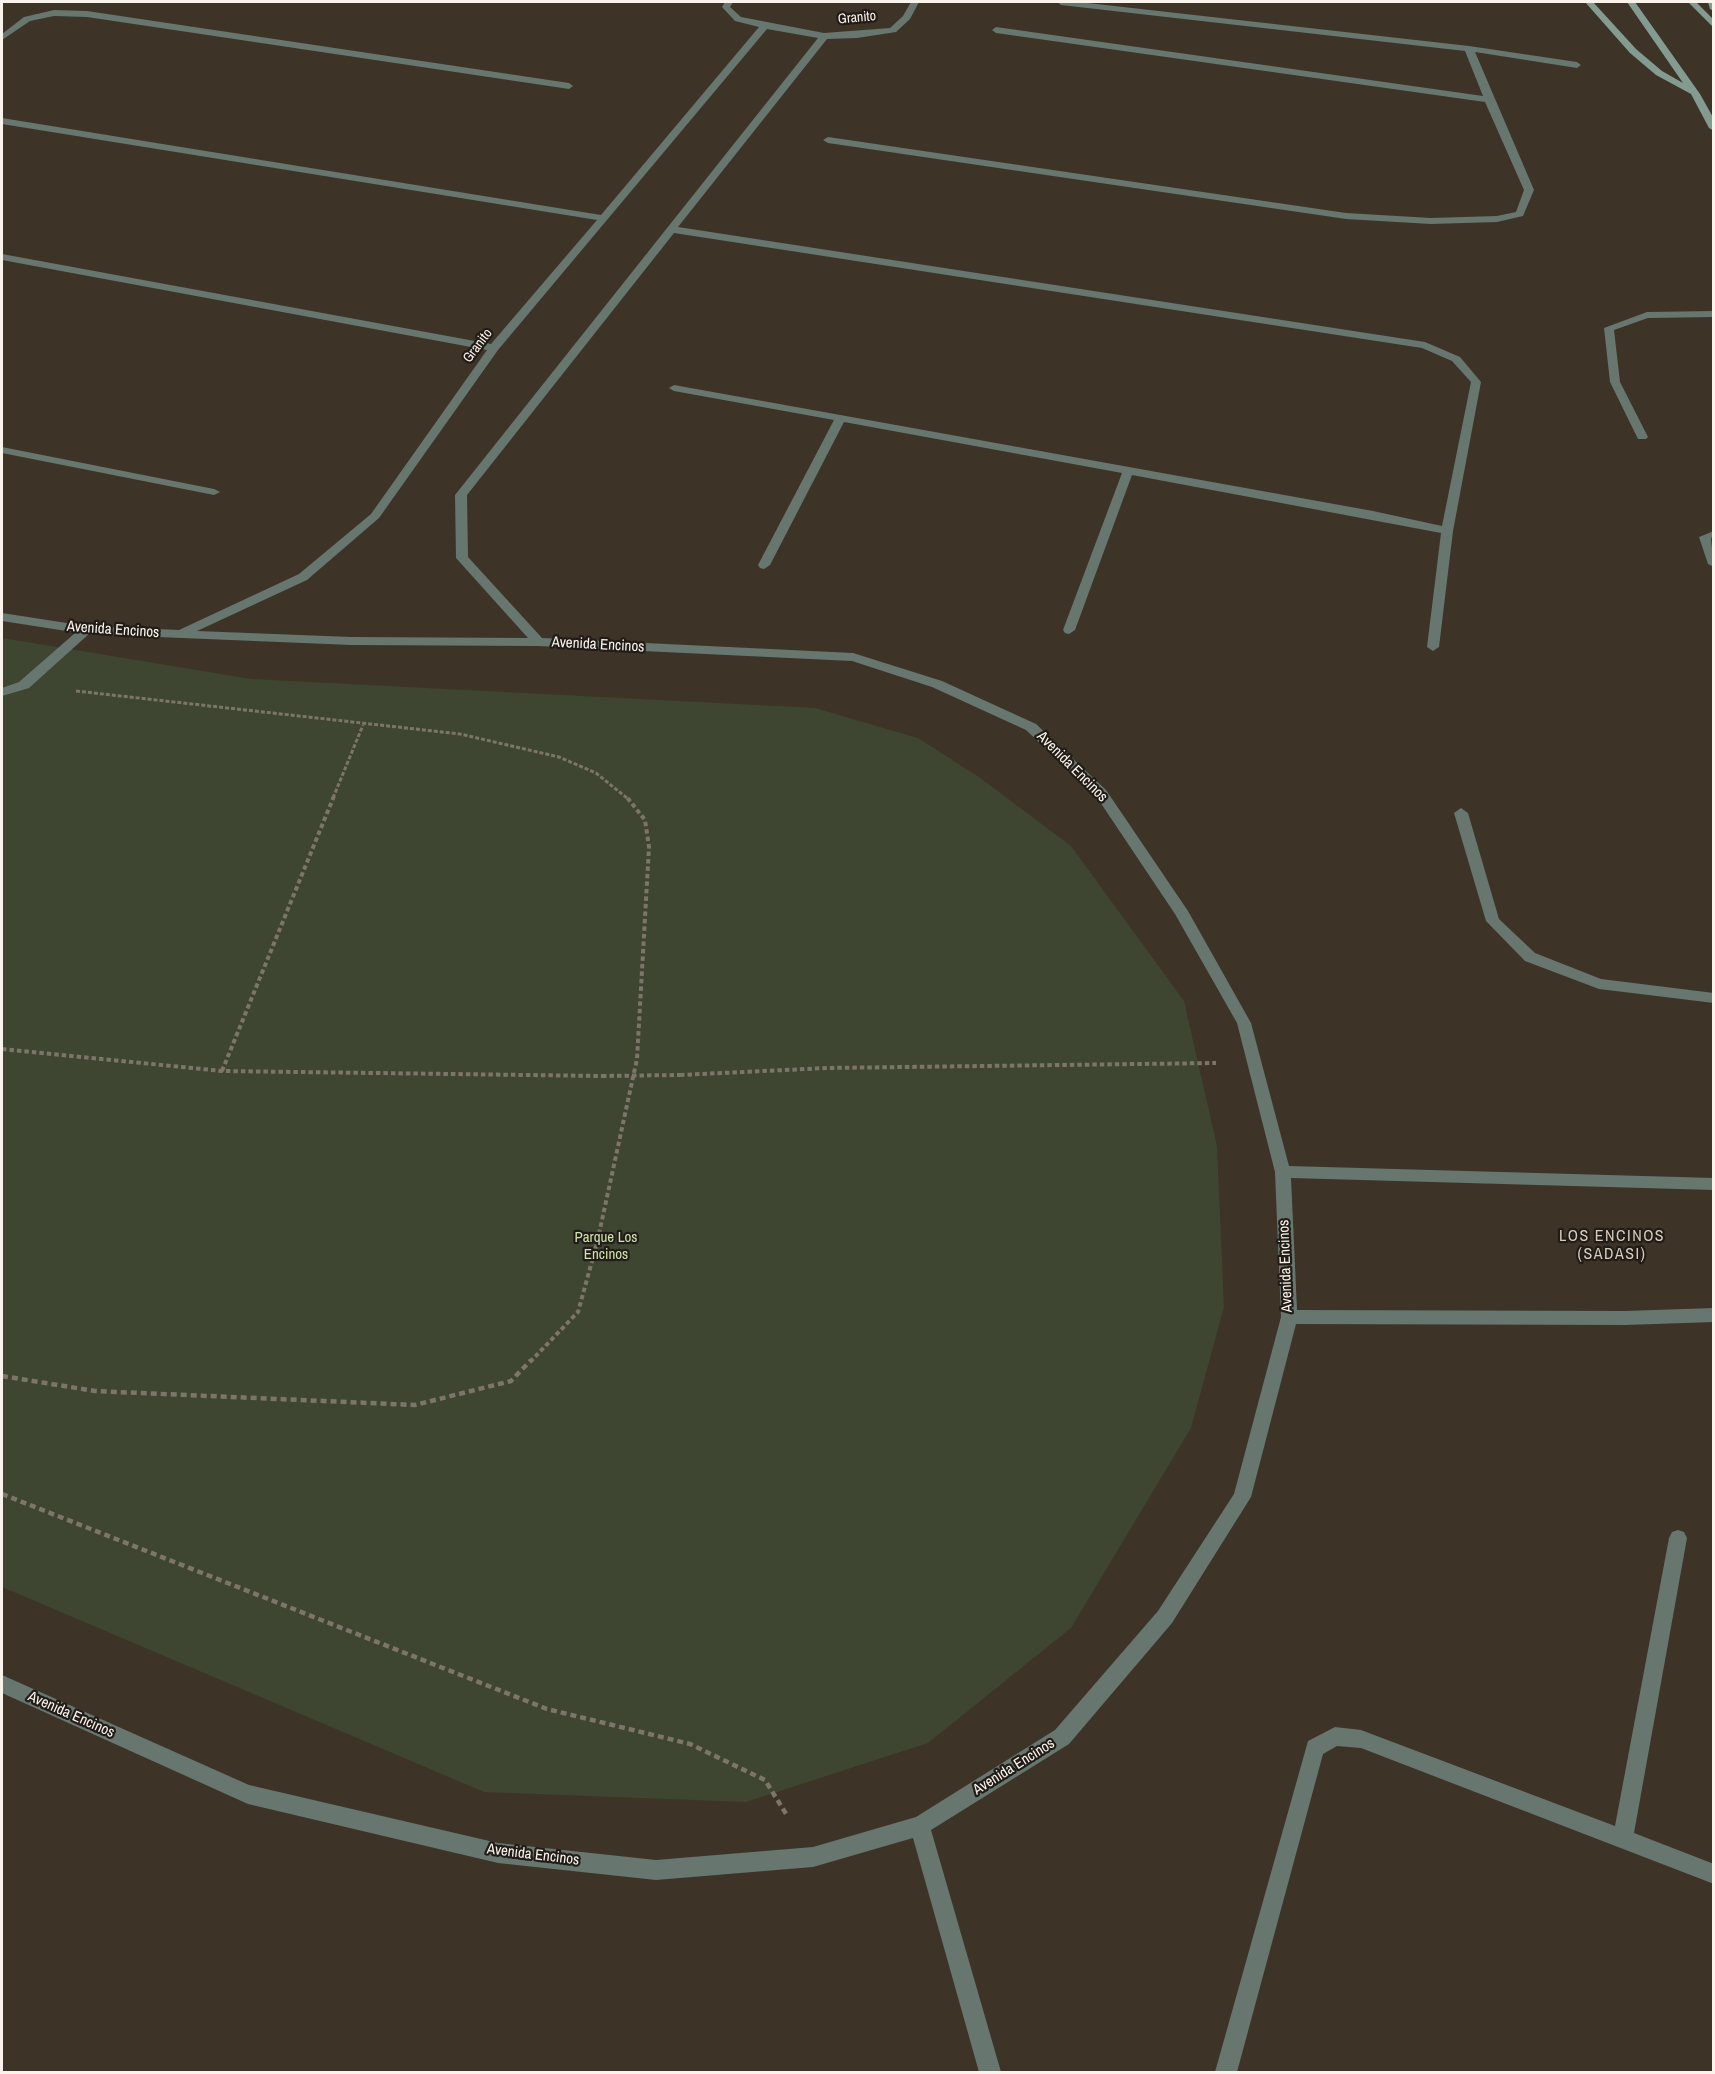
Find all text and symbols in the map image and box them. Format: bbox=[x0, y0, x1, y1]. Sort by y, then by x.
street label: Granito bbox=[837, 8, 877, 28]
street label: Granito bbox=[460, 326, 496, 366]
street label: Avenida Encinos bbox=[66, 618, 160, 642]
street label: Avenida Encinos bbox=[551, 634, 645, 656]
street label: Avenida Encinos bbox=[1033, 728, 1111, 806]
street label: Avenida Encinos bbox=[1275, 1219, 1297, 1313]
district label: LOS ENCINOS (SADASI) bbox=[1559, 1227, 1665, 1265]
park label: Parque Los Encinos bbox=[575, 1229, 637, 1264]
street label: Avenida Encinos bbox=[25, 1688, 117, 1742]
street label: Avenida Encinos bbox=[970, 1735, 1058, 1799]
street label: Avenida Encinos bbox=[486, 1840, 580, 1870]

